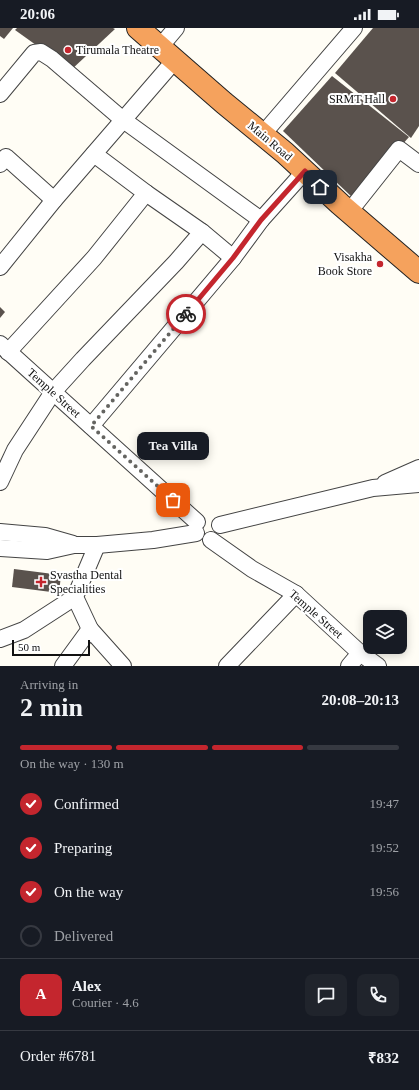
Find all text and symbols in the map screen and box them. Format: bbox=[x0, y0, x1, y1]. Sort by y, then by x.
text: 20:06 bbox=[20, 6, 55, 22]
place label: Tirumala Theatre bbox=[76, 43, 159, 57]
marker: Tirumala Theatre bbox=[63, 45, 73, 55]
place label: SRMT Hall bbox=[329, 92, 386, 106]
marker: SRMT Hall bbox=[388, 94, 398, 104]
street label: Main Road bbox=[245, 118, 295, 164]
pin bbox=[303, 170, 337, 204]
icon: home bbox=[309, 176, 331, 198]
place label: Visakha Book Store bbox=[318, 250, 373, 278]
marker: Visakha Book Store bbox=[375, 259, 385, 269]
courier bbox=[166, 294, 206, 334]
icon: bike bbox=[175, 303, 197, 325]
street label: Temple Street bbox=[24, 365, 84, 421]
callout: Tea Villa bbox=[137, 432, 209, 460]
text: Tea Villa bbox=[148, 438, 198, 453]
pin bbox=[156, 483, 190, 517]
icon: bag bbox=[162, 489, 184, 511]
place label: Svastha Dental Specialities bbox=[50, 568, 123, 596]
marker: Svastha Dental Specialities bbox=[35, 576, 47, 588]
street label: Temple Street bbox=[286, 587, 346, 642]
map controls bbox=[363, 610, 407, 654]
button: layers bbox=[363, 610, 407, 654]
scale bar bbox=[12, 638, 90, 657]
text: 50 m bbox=[18, 641, 40, 653]
text: Arriving in bbox=[20, 677, 78, 692]
text: 20:08–20:13 bbox=[322, 692, 399, 708]
text: 2 min bbox=[20, 693, 83, 722]
text: On the way · 130 m bbox=[20, 756, 124, 771]
icon: check bbox=[20, 793, 42, 815]
text: Confirmed bbox=[54, 796, 119, 812]
text: 19:47 bbox=[369, 796, 399, 811]
icon: check bbox=[20, 837, 42, 859]
text: Preparing bbox=[54, 840, 112, 856]
text: 19:52 bbox=[369, 840, 399, 855]
icon: check bbox=[20, 881, 42, 903]
text: On the way bbox=[54, 884, 123, 900]
text: 19:56 bbox=[369, 884, 399, 899]
text: Delivered bbox=[54, 928, 113, 944]
button: chat bbox=[305, 974, 347, 1016]
button: phone bbox=[357, 974, 399, 1016]
text: Alex bbox=[72, 978, 101, 994]
text: A bbox=[36, 986, 46, 1002]
text: Courier · 4.6 bbox=[72, 995, 139, 1010]
text: Order #6781 bbox=[20, 1048, 96, 1064]
text: ₹832 bbox=[368, 1050, 399, 1066]

